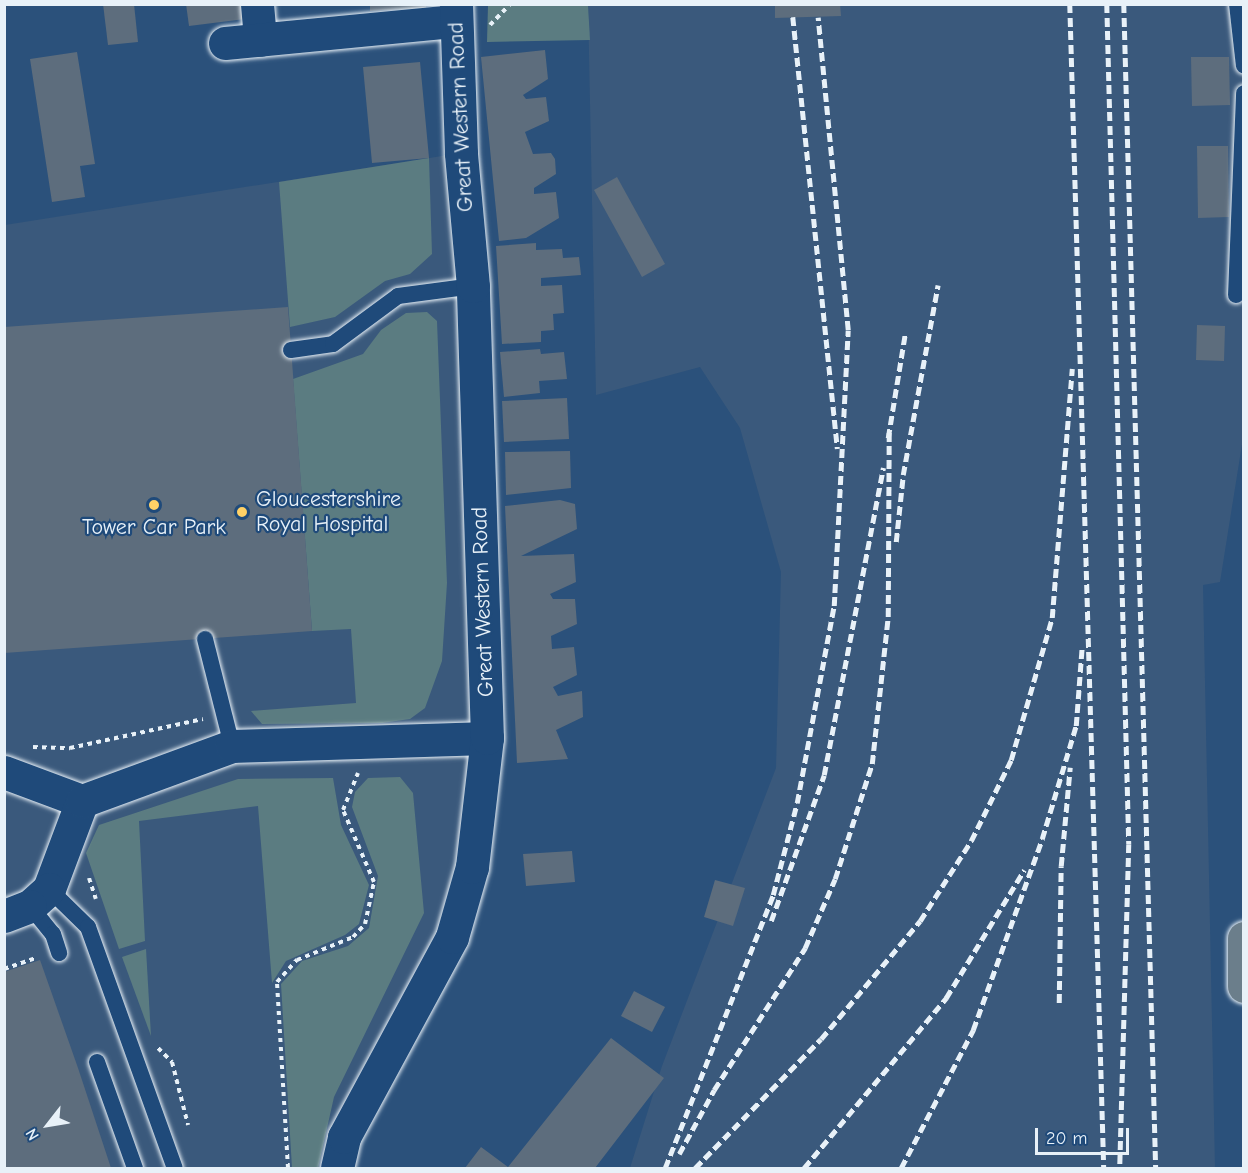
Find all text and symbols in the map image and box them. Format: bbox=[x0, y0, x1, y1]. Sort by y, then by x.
street label: Great Western Road bbox=[443, 21, 479, 213]
place label: Gloucestershire Royal Hospital bbox=[256, 486, 401, 538]
marker: Tower Car Park bbox=[147, 498, 161, 512]
marker: Gloucestershire Royal Hospital bbox=[233, 503, 251, 521]
street label: Great Western Road bbox=[466, 506, 500, 698]
place label: Tower Car Park bbox=[82, 515, 226, 541]
north arrow bbox=[18, 1095, 78, 1155]
scale bar bbox=[1038, 1116, 1132, 1154]
text: N bbox=[22, 1125, 43, 1143]
text: 20 m bbox=[1046, 1128, 1087, 1149]

